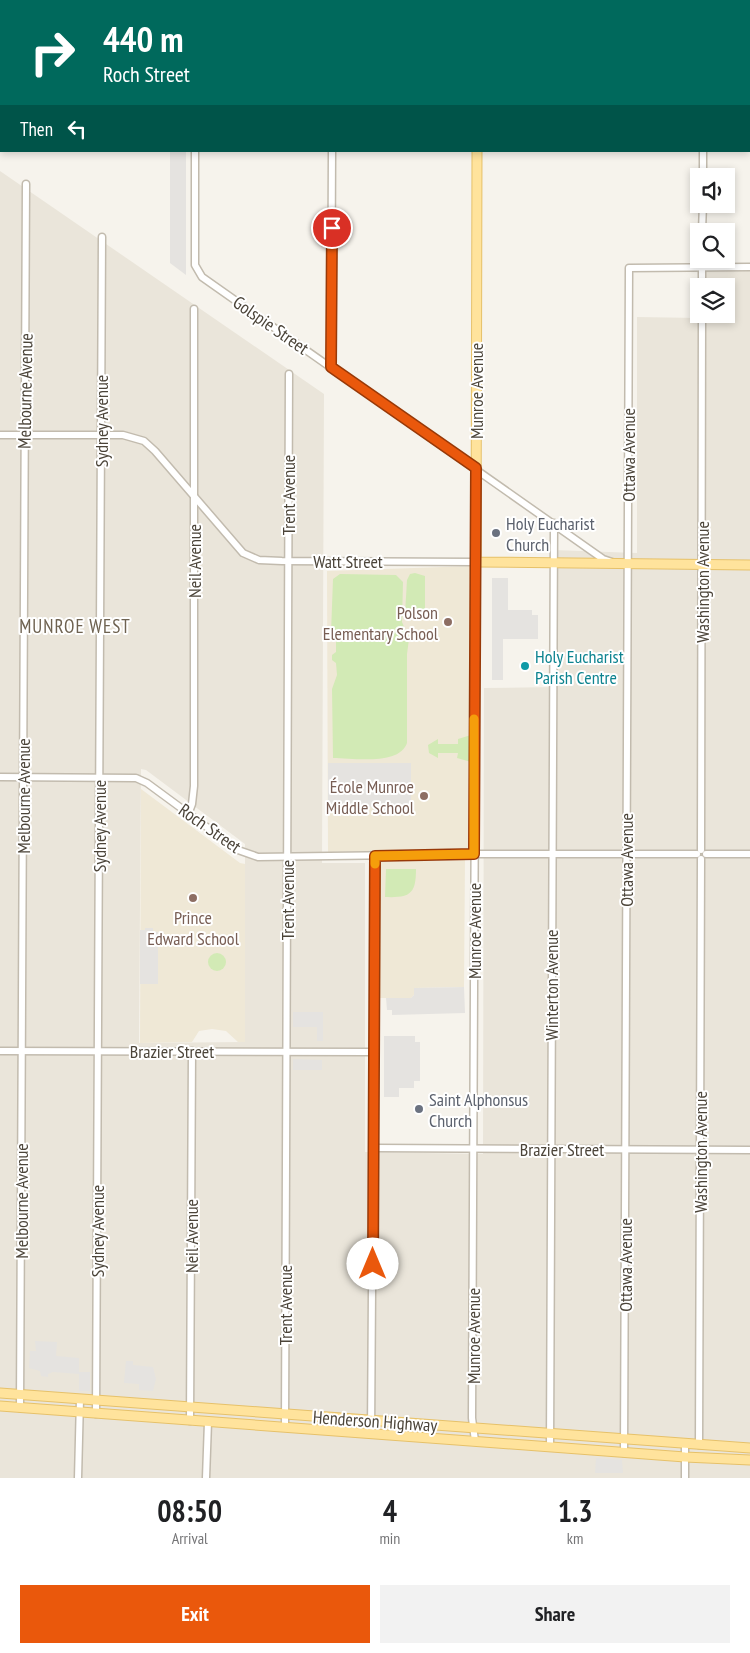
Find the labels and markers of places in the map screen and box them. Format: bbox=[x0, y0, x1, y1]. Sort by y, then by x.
pin bbox=[311, 207, 353, 249]
place label: Holy Eucharist Church bbox=[506, 512, 595, 556]
marker: Holy Eucharist Church bbox=[490, 527, 502, 539]
place label: Polson Elementary School bbox=[323, 601, 439, 645]
marker: Polson Elementary School bbox=[442, 616, 454, 628]
place label: Holy Eucharist Parish Centre bbox=[535, 645, 624, 689]
marker: Holy Eucharist Parish Centre bbox=[519, 660, 531, 672]
place label: École Munroe Middle School bbox=[326, 775, 415, 819]
marker: École Munroe Middle School bbox=[418, 790, 430, 802]
marker: Prince Edward School bbox=[187, 892, 199, 904]
place label: Prince Edward School bbox=[147, 906, 240, 950]
place label: Saint Alphonsus Church bbox=[429, 1088, 528, 1132]
marker: Saint Alphonsus Church bbox=[413, 1103, 425, 1115]

